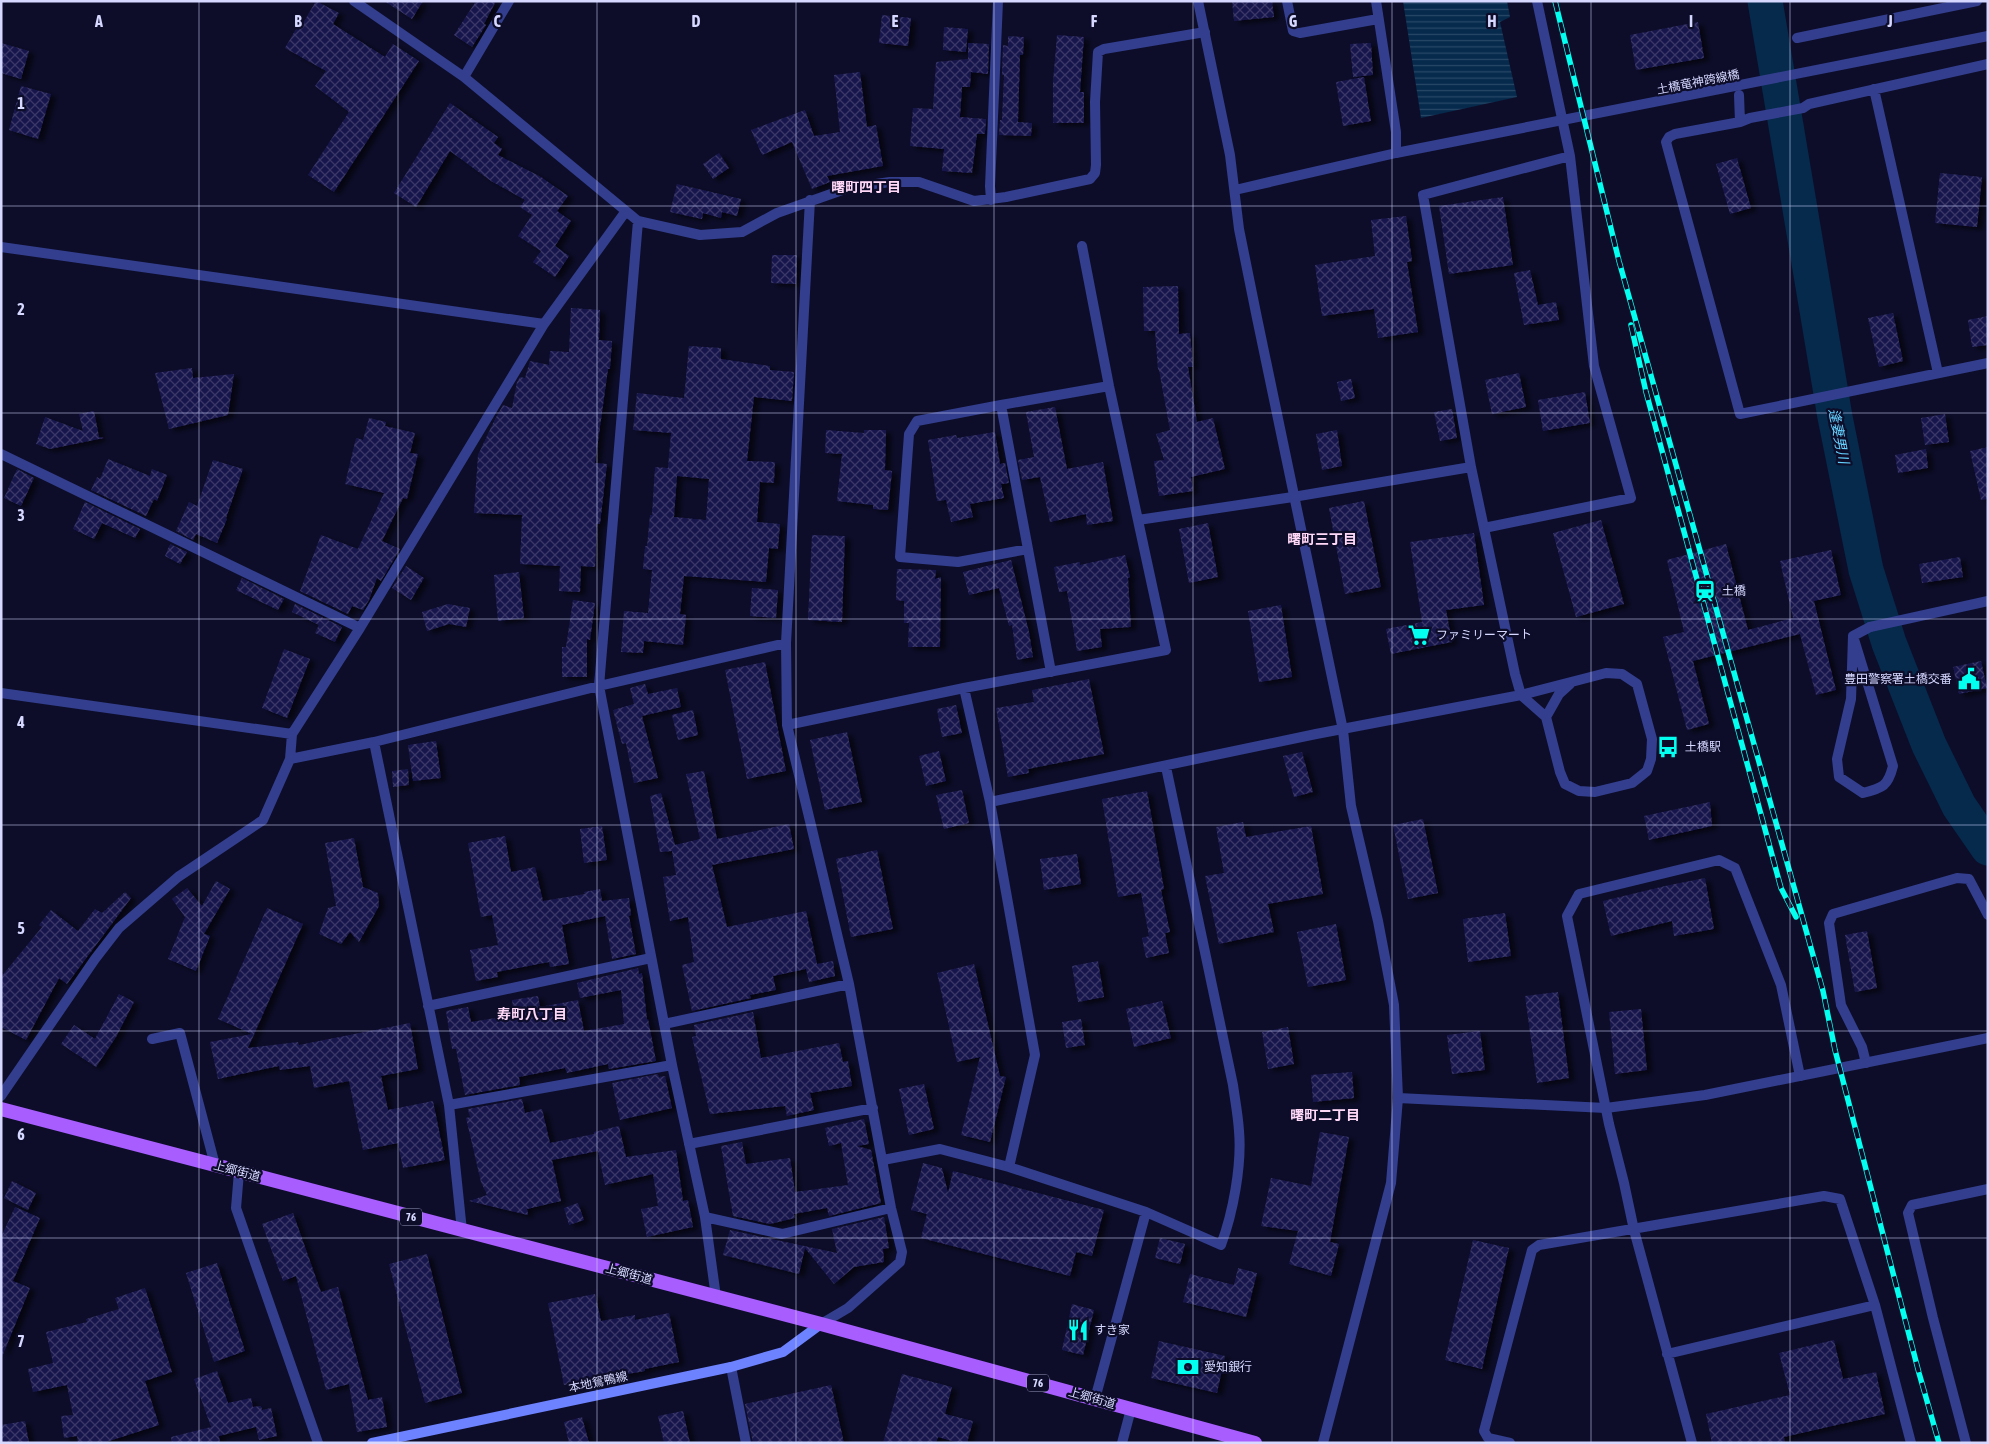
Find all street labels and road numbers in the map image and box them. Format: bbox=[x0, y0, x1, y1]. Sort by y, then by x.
street label: 土橋竜神跨線橋 bbox=[1655, 67, 1741, 97]
street label: 上郷街道 bbox=[212, 1158, 262, 1184]
road number: 76 bbox=[400, 1208, 422, 1226]
street label: 上郷街道 bbox=[604, 1261, 654, 1287]
street label: 本地鴛鴨線 bbox=[567, 1369, 629, 1395]
road number: 76 bbox=[1027, 1375, 1049, 1392]
street label: 上郷街道 bbox=[1067, 1385, 1117, 1411]

